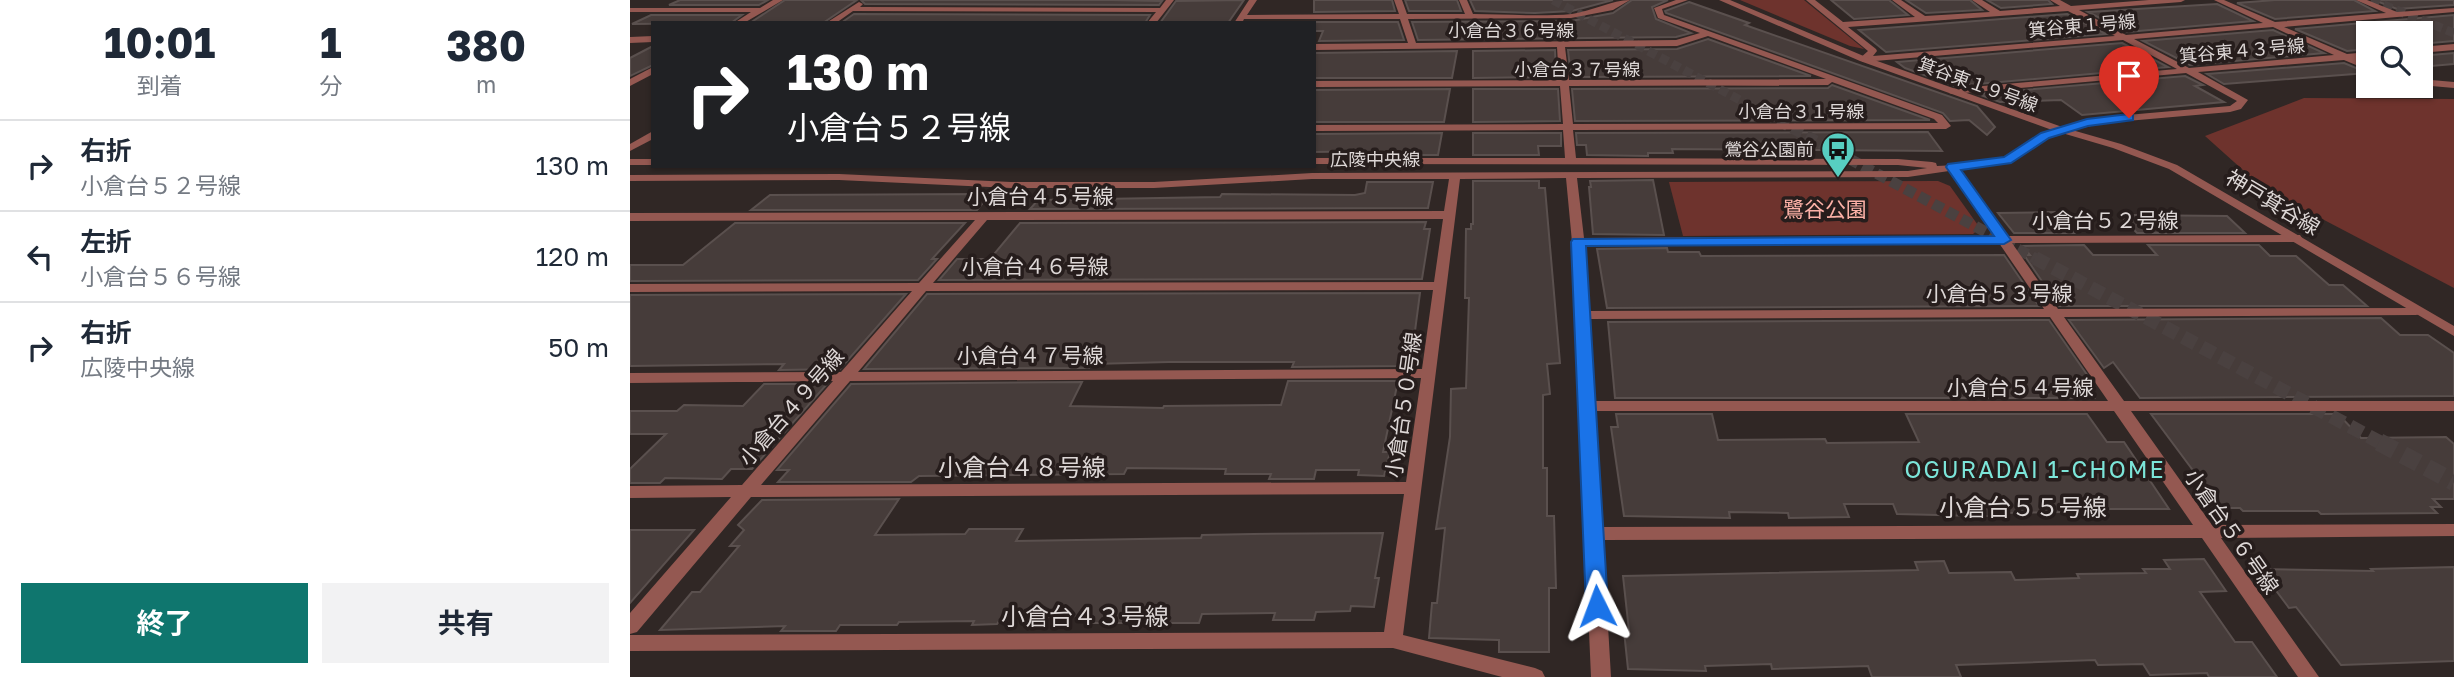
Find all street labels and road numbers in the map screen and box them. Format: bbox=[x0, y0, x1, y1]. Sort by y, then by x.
street label: 箕谷東１号線 bbox=[2027, 9, 2137, 41]
street label: 小倉台３６号線 bbox=[1448, 19, 1574, 41]
street label: 箕谷東４３号線 bbox=[2178, 34, 2306, 66]
street label: 箕谷東１９号線 bbox=[1915, 52, 2041, 116]
street label: 小倉台３７号線 bbox=[1514, 58, 1640, 80]
street label: 小倉台３１号線 bbox=[1738, 100, 1864, 122]
street label: 広陵中央線 bbox=[1330, 148, 1420, 170]
street label: 神戸箕谷線 bbox=[2221, 164, 2325, 240]
street label: 小倉台４５号線 bbox=[967, 183, 1114, 209]
street label: 小倉台５２号線 bbox=[2032, 207, 2179, 233]
street label: 小倉台４６号線 bbox=[962, 253, 1109, 279]
street label: 小倉台５３号線 bbox=[1926, 280, 2073, 306]
street label: 小倉台５０号線 bbox=[1380, 330, 1426, 480]
street label: 小倉台４７号線 bbox=[957, 342, 1104, 368]
street label: 小倉台４９号線 bbox=[733, 343, 849, 471]
street label: 小倉台５４号線 bbox=[1947, 374, 2094, 400]
street label: 小倉台４８号線 bbox=[938, 452, 1106, 481]
street label: 小倉台５６号線 bbox=[2179, 463, 2285, 599]
street label: 小倉台５５号線 bbox=[1939, 492, 2107, 521]
street label: 小倉台４３号線 bbox=[1001, 601, 1169, 630]

